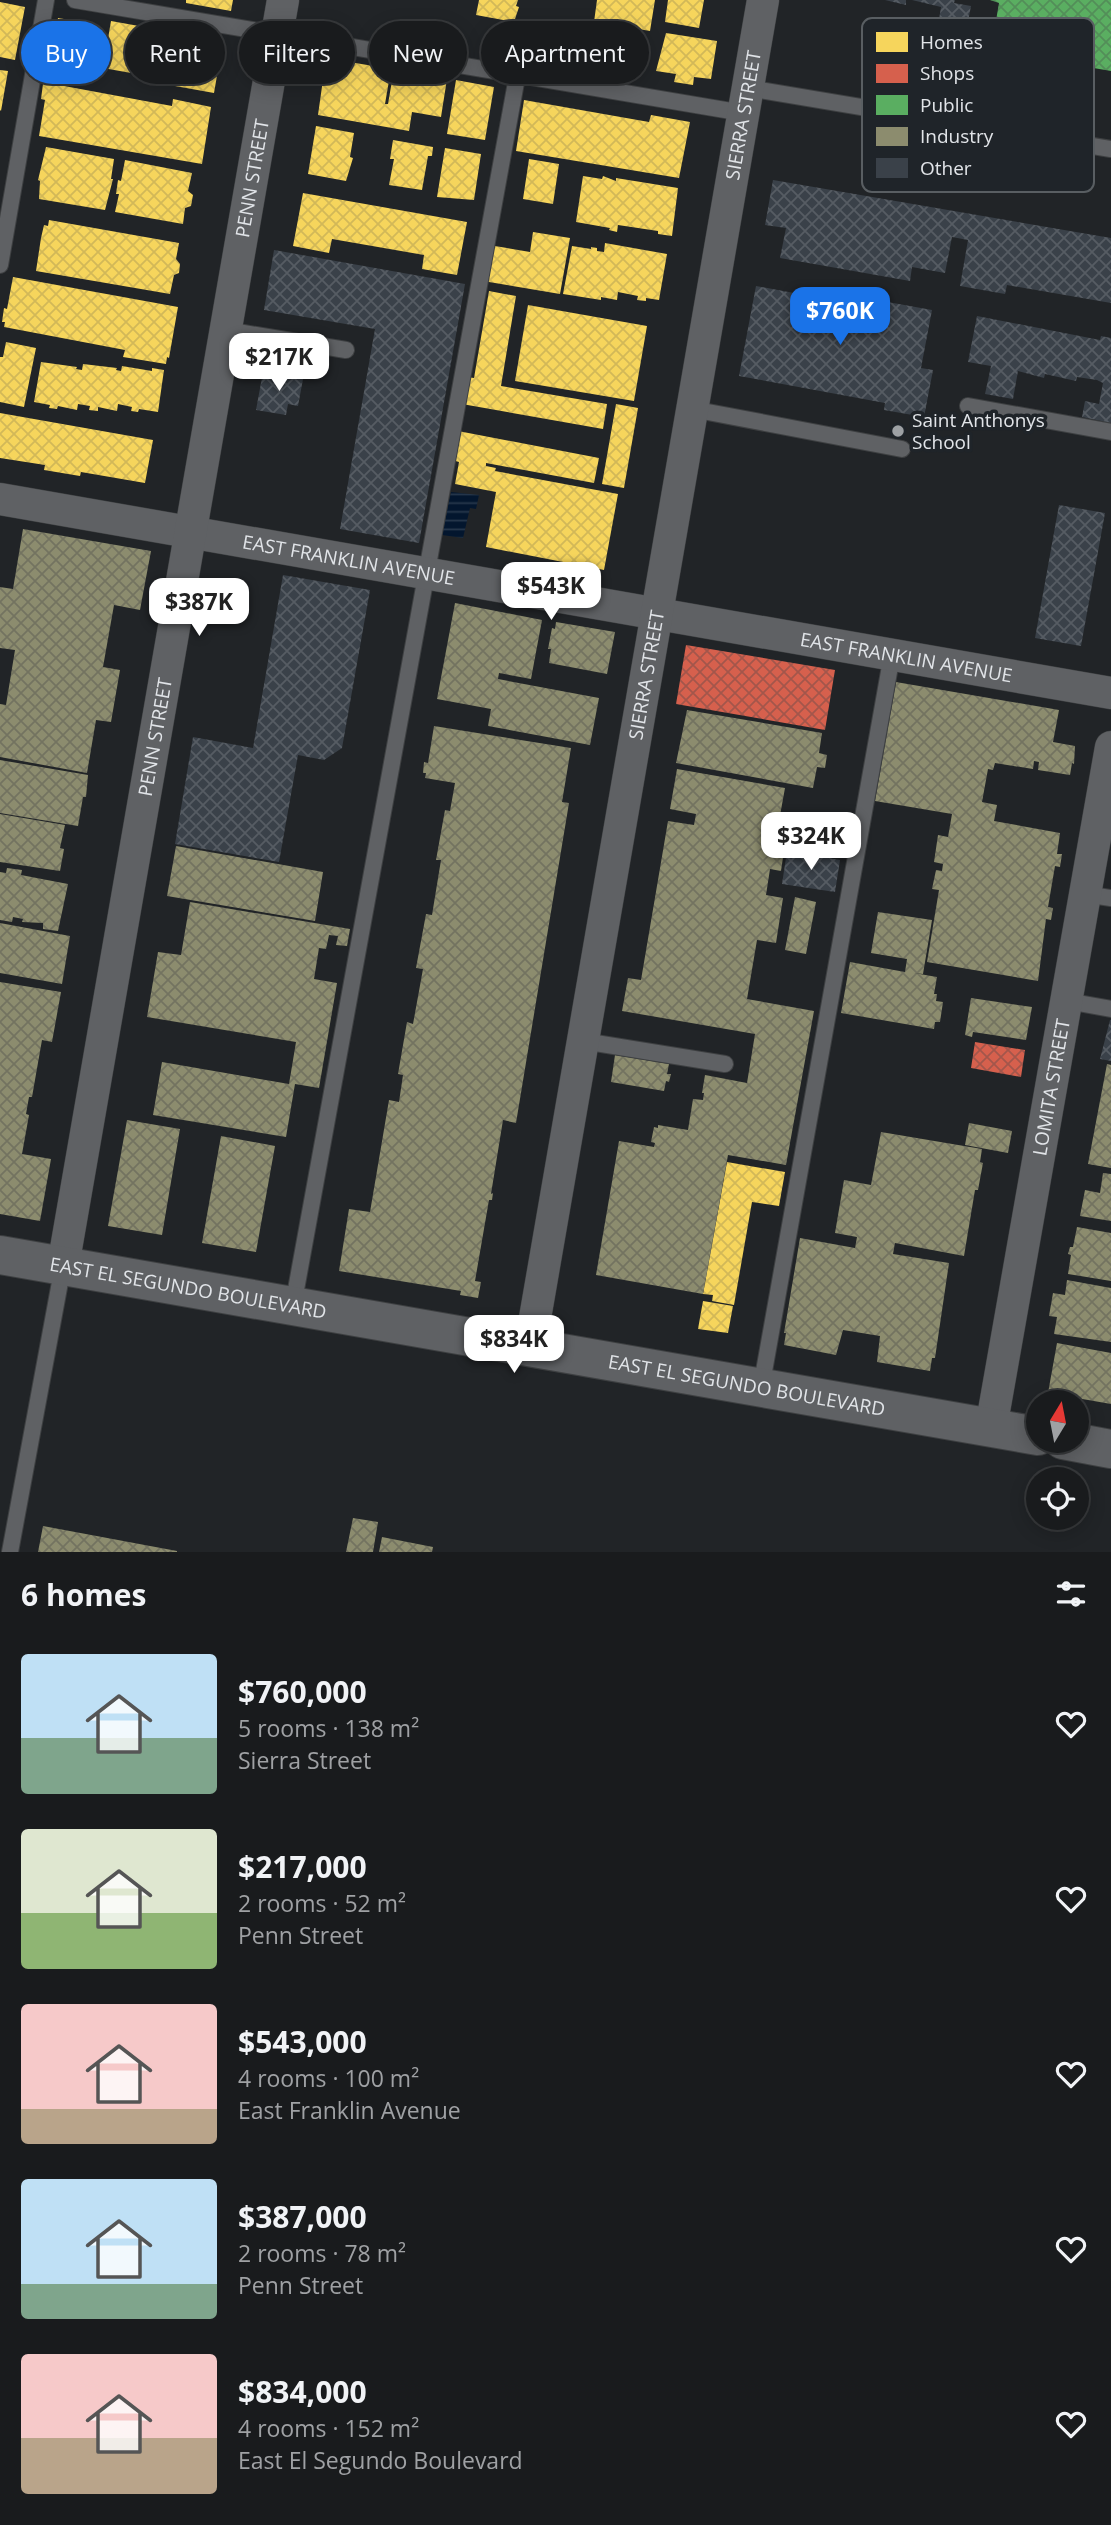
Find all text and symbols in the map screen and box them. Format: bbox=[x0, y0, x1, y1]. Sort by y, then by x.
legend bbox=[862, 18, 1094, 192]
chip: Buy bbox=[21, 21, 111, 84]
chip: Rent bbox=[125, 21, 225, 84]
chip: Filters bbox=[239, 21, 355, 84]
chip: New bbox=[369, 21, 467, 84]
chip: Apartment bbox=[481, 21, 649, 84]
text: Homes bbox=[920, 29, 983, 55]
street label: SIERRA STREET bbox=[719, 48, 767, 182]
text: Shops bbox=[920, 60, 974, 86]
text: Public bbox=[920, 92, 973, 118]
street label: PENN STREET bbox=[229, 117, 275, 240]
text: Industry bbox=[920, 123, 994, 149]
text: Other bbox=[920, 155, 972, 181]
pin: $760K bbox=[791, 288, 889, 347]
text: $760K bbox=[806, 294, 874, 326]
pin: $217K bbox=[230, 334, 328, 393]
text: $217K bbox=[245, 340, 313, 372]
place label: Saint Anthonys School bbox=[912, 407, 1045, 455]
marker: Saint Anthonys School bbox=[890, 423, 906, 439]
street label: EAST FRANKLIN AVENUE bbox=[241, 529, 457, 591]
pin: $543K bbox=[502, 562, 600, 622]
text: $543K bbox=[517, 569, 585, 601]
pin: $387K bbox=[150, 578, 248, 638]
text: $387K bbox=[165, 585, 233, 617]
street label: SIERRA STREET bbox=[622, 608, 670, 742]
street label: EAST FRANKLIN AVENUE bbox=[798, 626, 1014, 689]
street label: PENN STREET bbox=[132, 675, 178, 798]
pin: $324K bbox=[762, 812, 860, 872]
text: $324K bbox=[777, 819, 845, 851]
street label: LOMITA STREET bbox=[1026, 1016, 1076, 1158]
street label: EAST EL SEGUNDO BOULEVARD bbox=[48, 1251, 329, 1325]
pin: $834K bbox=[465, 1316, 563, 1375]
text: $834K bbox=[480, 1322, 548, 1354]
street label: EAST EL SEGUNDO BOULEVARD bbox=[606, 1348, 887, 1422]
north arrow bbox=[1026, 1390, 1088, 1452]
map controls bbox=[1026, 1390, 1089, 1530]
button: locate bbox=[1026, 1467, 1089, 1530]
text: 6 homes bbox=[21, 1574, 146, 1615]
icon: filters bbox=[1052, 1575, 1090, 1613]
text: $760,000 bbox=[238, 1671, 367, 1712]
icon: home bbox=[77, 1682, 161, 1766]
icon: heart bbox=[1052, 1705, 1090, 1743]
text: 5 rooms · 138 m² bbox=[238, 1712, 419, 1744]
text: Sierra Street bbox=[238, 1744, 371, 1776]
text: $217,000 bbox=[238, 1846, 367, 1887]
icon: home bbox=[77, 1857, 161, 1941]
icon: heart bbox=[1052, 1880, 1090, 1918]
text: 2 rooms · 52 m² bbox=[238, 1887, 406, 1919]
text: Penn Street bbox=[238, 1919, 363, 1951]
text: $543,000 bbox=[238, 2021, 367, 2062]
icon: home bbox=[77, 2032, 161, 2116]
icon: heart bbox=[1052, 2055, 1090, 2093]
text: 4 rooms · 100 m² bbox=[238, 2062, 419, 2094]
text: East Franklin Avenue bbox=[238, 2094, 461, 2126]
text: $387,000 bbox=[238, 2196, 367, 2237]
icon: home bbox=[77, 2207, 161, 2291]
icon: heart bbox=[1052, 2230, 1090, 2268]
text: 2 rooms · 78 m² bbox=[238, 2237, 406, 2269]
text: Penn Street bbox=[238, 2269, 363, 2301]
text: $834,000 bbox=[238, 2371, 367, 2412]
icon: home bbox=[77, 2382, 161, 2466]
icon: heart bbox=[1052, 2405, 1090, 2443]
text: 4 rooms · 152 m² bbox=[238, 2412, 419, 2444]
text: East El Segundo Boulevard bbox=[238, 2444, 523, 2476]

